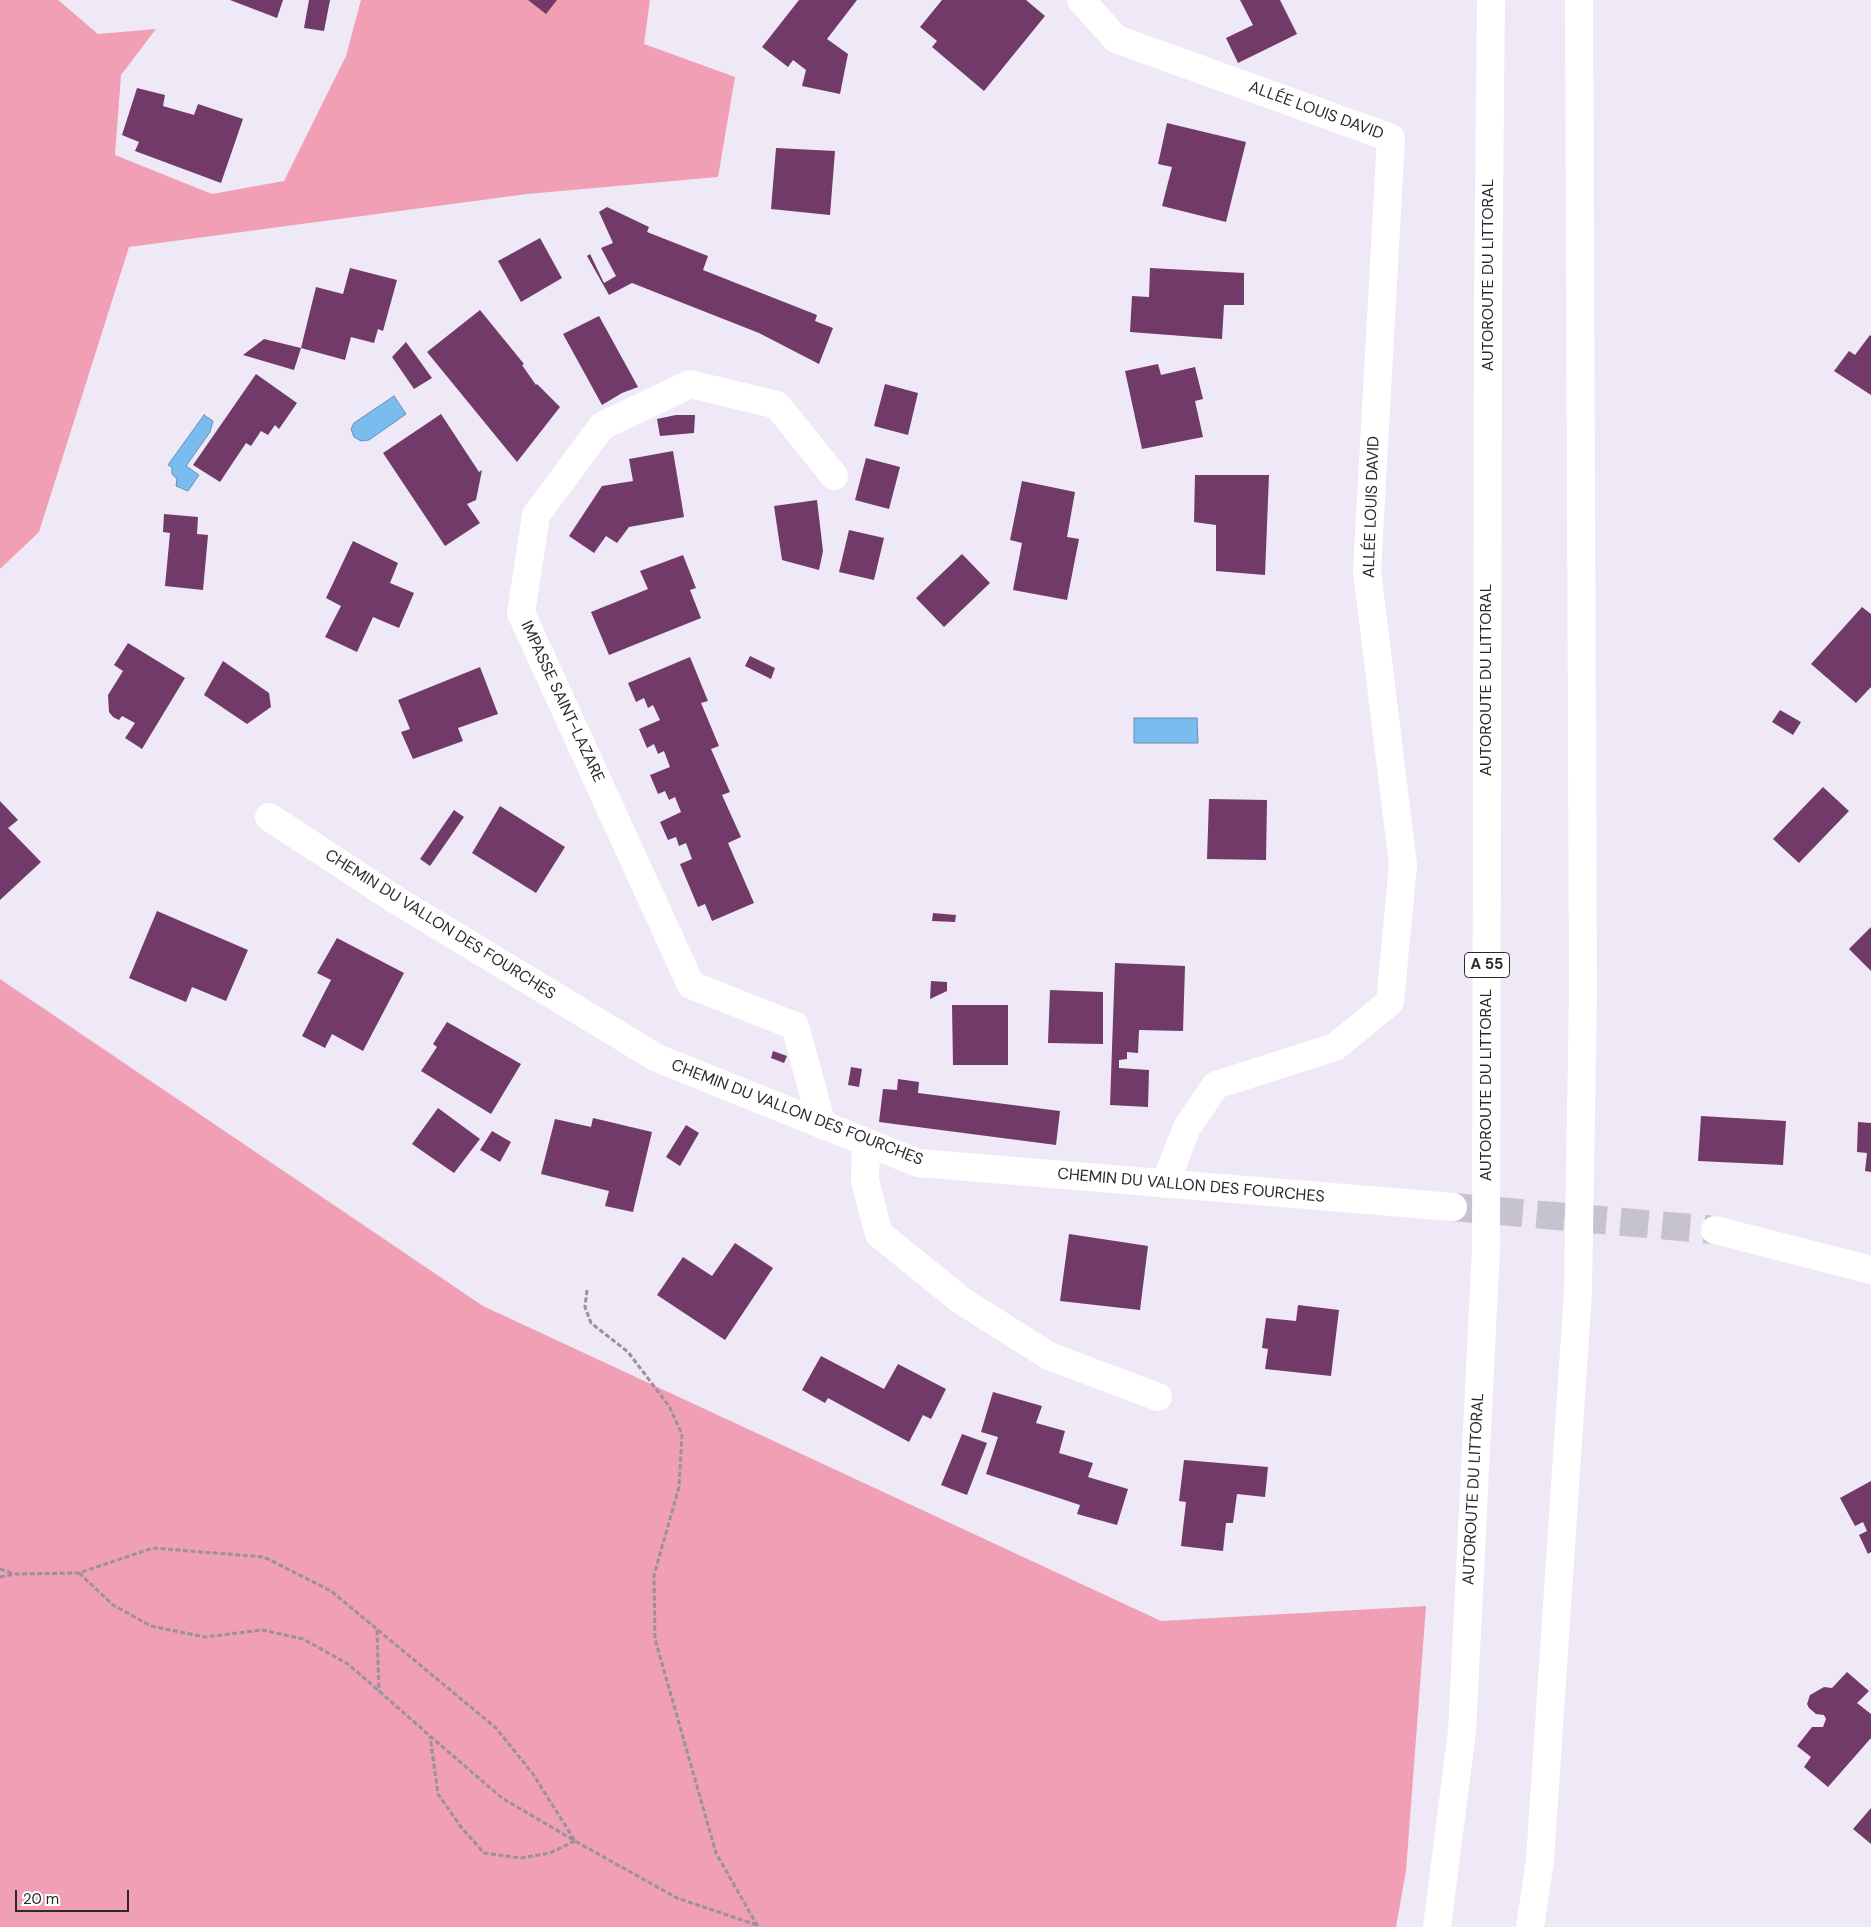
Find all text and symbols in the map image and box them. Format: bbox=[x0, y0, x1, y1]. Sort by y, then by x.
street label: ALLÉE LOUIS DAVID bbox=[1246, 78, 1386, 144]
street label: AUTOROUTE DU LITTORAL bbox=[1479, 179, 1499, 371]
street label: ALLÉE LOUIS DAVID bbox=[1360, 436, 1384, 578]
street label: AUTOROUTE DU LITTORAL bbox=[1477, 584, 1497, 776]
street label: IMPASSE SAINT-LAZARE bbox=[516, 618, 608, 786]
street label: CHEMIN DU VALLON DES FOURCHES bbox=[321, 846, 559, 1004]
road number: A 55 bbox=[1464, 952, 1510, 978]
street label: AUTOROUTE DU LITTORAL bbox=[1477, 989, 1497, 1181]
street label: CHEMIN DU VALLON DES FOURCHES bbox=[668, 1056, 926, 1170]
street label: CHEMIN DU VALLON DES FOURCHES bbox=[1057, 1165, 1325, 1207]
street label: AUTOROUTE DU LITTORAL bbox=[1459, 1392, 1489, 1586]
scale bar bbox=[18, 1880, 131, 1912]
text: 20 m bbox=[23, 1889, 59, 1909]

